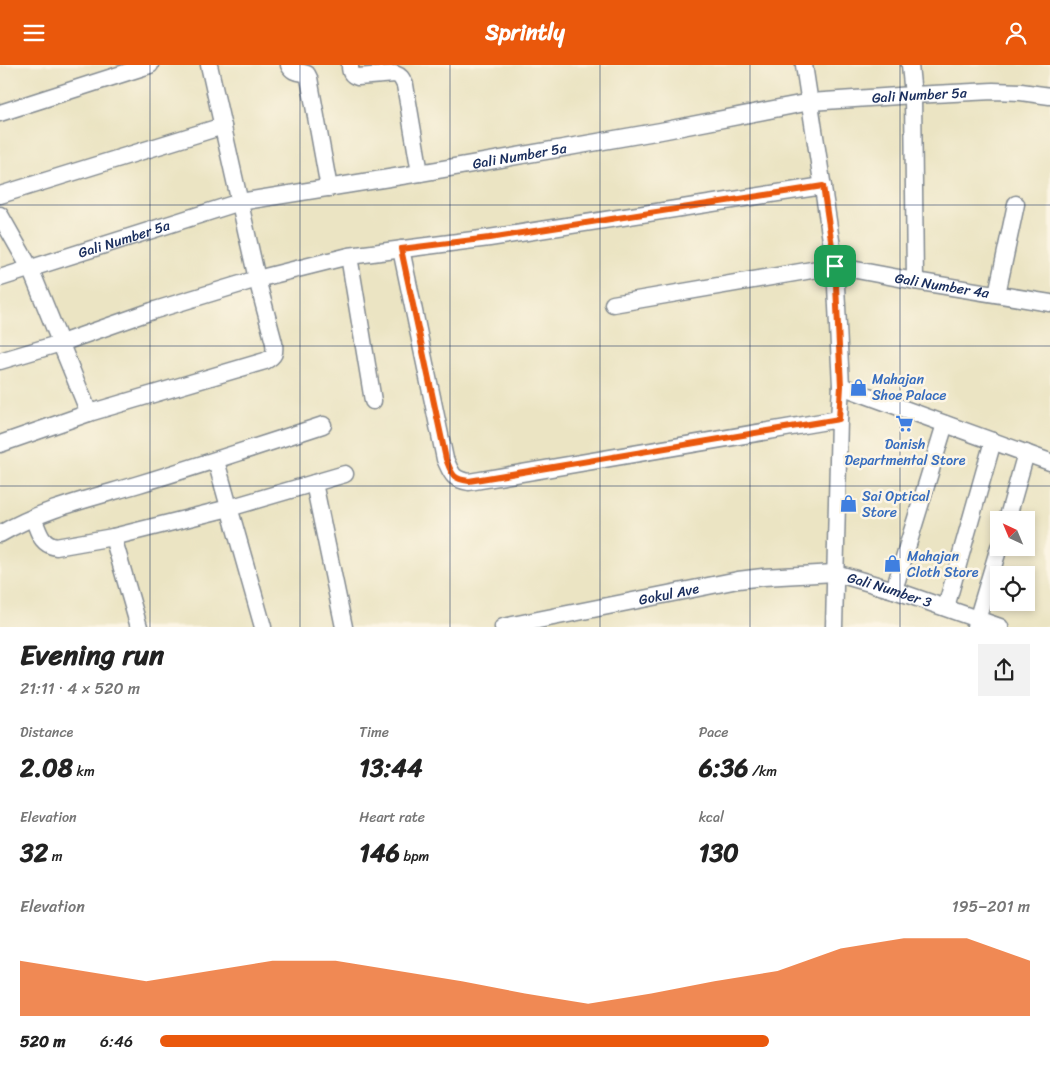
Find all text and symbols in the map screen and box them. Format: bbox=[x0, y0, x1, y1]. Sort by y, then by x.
text: Sprintly bbox=[485, 13, 565, 52]
icon: menu bbox=[20, 19, 48, 47]
icon: person bbox=[1002, 19, 1030, 47]
street label: Gali Number 5a bbox=[871, 80, 968, 111]
street label: Gali Number 5a bbox=[471, 136, 569, 177]
street label: Gali Number 5a bbox=[75, 213, 174, 265]
pin bbox=[814, 245, 856, 287]
icon: arrive bbox=[821, 252, 849, 280]
street label: Gali Number 4a bbox=[893, 265, 992, 306]
place label: Mahajan Shoe Palace bbox=[872, 367, 947, 408]
shop icon: Mahajan Shoe Palace bbox=[848, 377, 868, 397]
supermarket icon: Danish Departmental Store bbox=[895, 414, 915, 434]
place label: Danish Departmental Store bbox=[844, 432, 966, 473]
place label: Sai Optical Store bbox=[862, 484, 931, 525]
shop icon: Sai Optical Store bbox=[838, 494, 858, 514]
north arrow bbox=[990, 511, 1035, 556]
map controls bbox=[990, 511, 1035, 611]
place label: Mahajan Cloth Store bbox=[907, 544, 979, 585]
shop icon: Mahajan Cloth Store bbox=[883, 554, 903, 574]
street label: Gali Number 3 bbox=[844, 565, 935, 615]
button: locate bbox=[990, 566, 1035, 611]
street label: Gokul Ave bbox=[637, 576, 701, 613]
text: Evening run bbox=[20, 630, 164, 679]
button: share bbox=[978, 644, 1030, 696]
text: 21:11 · 4 × 520 m bbox=[20, 674, 140, 703]
text: Distance bbox=[20, 720, 73, 745]
text: Time bbox=[359, 720, 389, 745]
text: Pace bbox=[699, 720, 728, 745]
text: 2.08 bbox=[20, 745, 73, 790]
text: 13:44 bbox=[359, 745, 423, 790]
text: 6:36 bbox=[699, 745, 748, 790]
text: km bbox=[73, 759, 95, 784]
text: /km bbox=[748, 759, 777, 784]
text: Elevation bbox=[20, 805, 77, 830]
text: Heart rate bbox=[359, 805, 425, 830]
text: kcal bbox=[699, 805, 724, 830]
text: 32 bbox=[20, 830, 48, 875]
text: 146 bbox=[359, 830, 400, 875]
text: 130 bbox=[699, 830, 739, 875]
text: m bbox=[48, 844, 63, 869]
text: bpm bbox=[400, 844, 429, 869]
text: Elevation bbox=[20, 892, 85, 921]
text: 195–201 m bbox=[952, 892, 1030, 921]
text: 520 m bbox=[20, 1027, 66, 1056]
text: 6:46 bbox=[100, 1027, 133, 1056]

